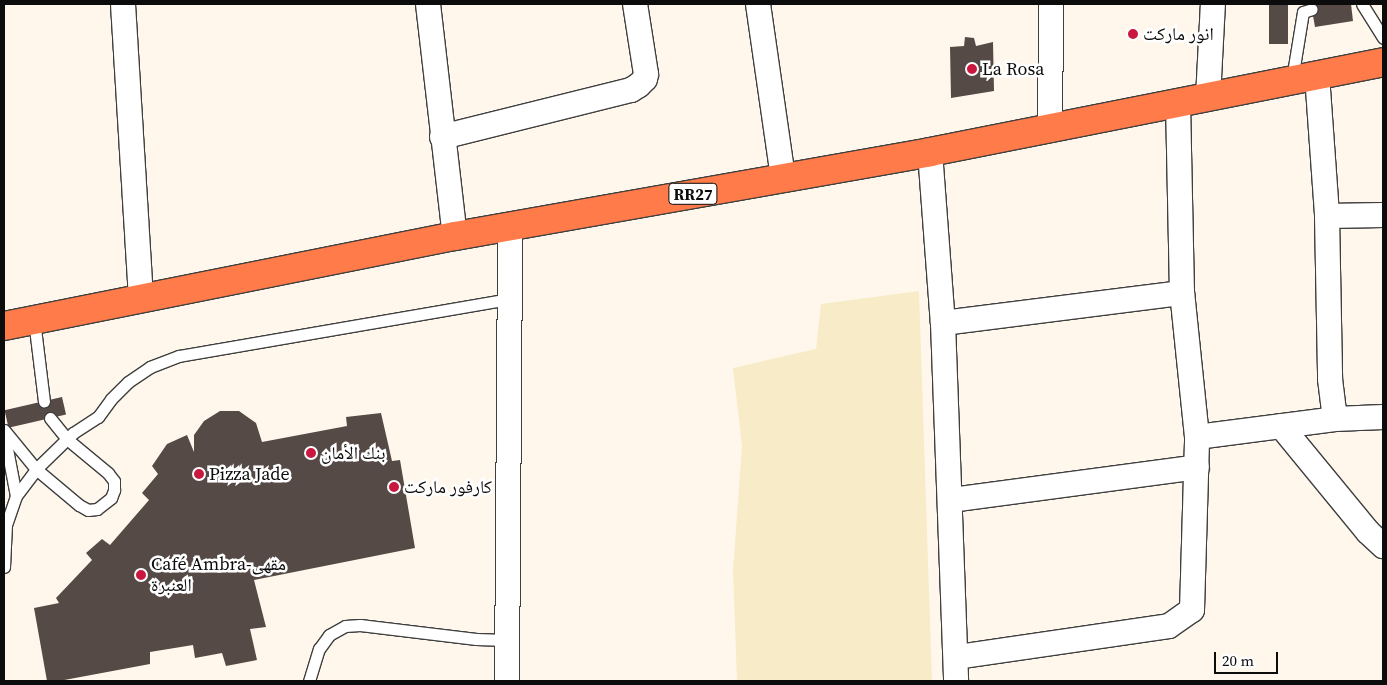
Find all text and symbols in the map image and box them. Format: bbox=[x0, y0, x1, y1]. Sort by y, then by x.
place label: انور ماركت bbox=[1143, 23, 1214, 45]
marker: انور ماركت bbox=[1127, 28, 1139, 40]
place label: La Rosa bbox=[982, 58, 1044, 80]
marker: La Rosa bbox=[966, 63, 978, 75]
road number: RR27 bbox=[668, 180, 718, 208]
place label: بنك الأمان bbox=[321, 442, 386, 464]
marker: بنك الأمان bbox=[305, 447, 317, 459]
place label: Pizza Jade bbox=[209, 463, 290, 485]
marker: Pizza Jade bbox=[193, 468, 205, 480]
place label: كارفور ماركت bbox=[404, 476, 492, 498]
marker: كارفور ماركت bbox=[388, 481, 400, 493]
place label: Café Ambra-مقهى العنبرة bbox=[151, 554, 286, 596]
marker: Café Ambra-مقهى العنبرة bbox=[135, 569, 147, 581]
scale bar bbox=[1217, 642, 1281, 674]
text: 20 m bbox=[1222, 650, 1254, 671]

